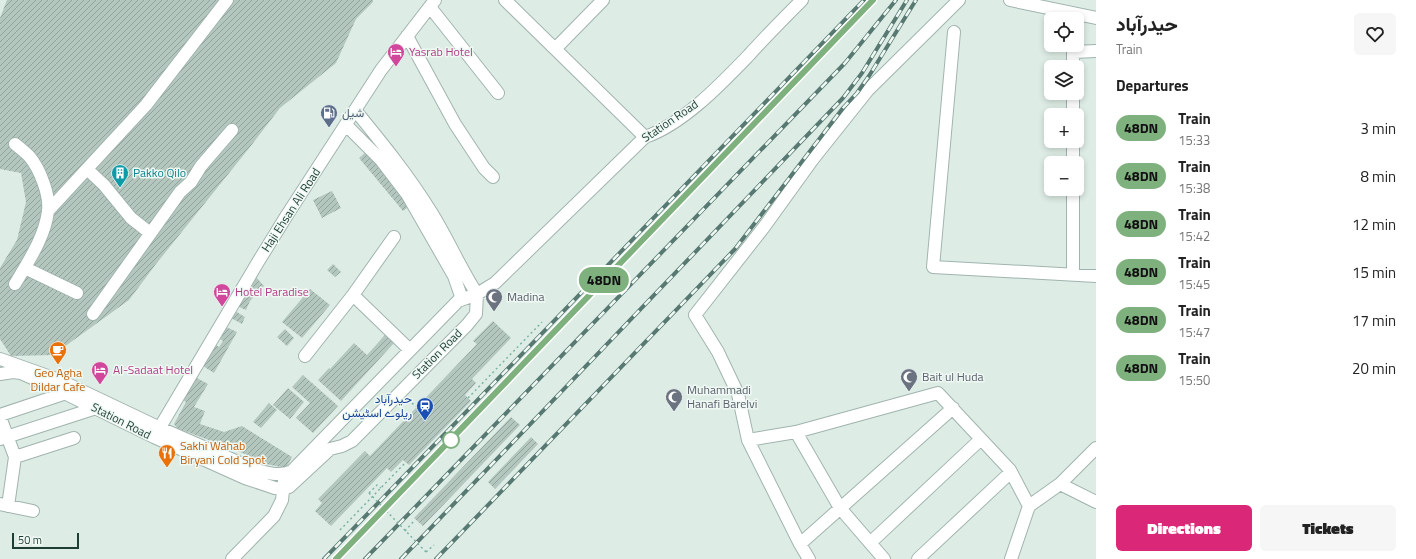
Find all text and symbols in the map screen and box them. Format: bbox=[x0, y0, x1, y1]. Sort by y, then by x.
text: حیدرآباد bbox=[1116, 9, 1178, 38]
map controls bbox=[1044, 12, 1084, 196]
button: locate bbox=[1044, 12, 1084, 52]
button: heart bbox=[1354, 13, 1396, 55]
text: Train bbox=[1116, 39, 1143, 59]
hotel icon: Yasrab Hotel bbox=[386, 42, 406, 67]
place label: Yasrab Hotel bbox=[409, 42, 473, 61]
button: layers bbox=[1044, 60, 1084, 100]
text: Departures bbox=[1116, 74, 1189, 97]
street label: Station Road bbox=[638, 95, 702, 147]
fuel station icon: شیل bbox=[319, 103, 339, 128]
place label: شیل bbox=[342, 103, 364, 122]
text: Train bbox=[1178, 107, 1211, 130]
button: + bbox=[1044, 108, 1084, 148]
text: 48DN bbox=[1124, 117, 1158, 138]
text: 3 min bbox=[1360, 117, 1396, 140]
text: 15:33 bbox=[1178, 130, 1210, 150]
text: Train bbox=[1178, 155, 1211, 178]
button: − bbox=[1044, 156, 1084, 196]
building icon: Pakko Qilo bbox=[110, 163, 130, 188]
place label: Pakko Qilo bbox=[133, 163, 186, 182]
street label: Haji Ehsan Ali Road bbox=[256, 164, 325, 256]
text: 48DN bbox=[1124, 165, 1158, 186]
text: 8 min bbox=[1360, 165, 1396, 188]
text: 15:38 bbox=[1178, 178, 1210, 198]
text: Train bbox=[1178, 203, 1211, 226]
text: 48DN bbox=[1124, 213, 1158, 234]
text: 12 min bbox=[1352, 213, 1396, 236]
text: 15:42 bbox=[1178, 226, 1210, 246]
text: Train bbox=[1178, 251, 1211, 274]
text: 48DN bbox=[1124, 261, 1158, 282]
text: 15 min bbox=[1352, 261, 1396, 284]
line badge: 48DN bbox=[576, 267, 632, 293]
text: 48DN bbox=[587, 269, 621, 290]
text: 15:45 bbox=[1178, 274, 1210, 294]
hotel icon: Hotel Paradise bbox=[212, 282, 232, 307]
place label: Hotel Paradise bbox=[235, 282, 309, 301]
mosque icon: Madina bbox=[484, 287, 504, 312]
place label: Madina bbox=[507, 287, 545, 306]
text: Train bbox=[1178, 299, 1211, 322]
text: 48DN bbox=[1124, 309, 1158, 330]
text: 17 min bbox=[1352, 309, 1396, 332]
text: 15:47 bbox=[1178, 322, 1210, 342]
street label: Station Road bbox=[407, 324, 466, 383]
cafe icon: Geo Agha Dildar Cafe bbox=[48, 340, 68, 365]
text: Train bbox=[1178, 347, 1211, 370]
text: 48DN bbox=[1124, 357, 1158, 378]
text: 20 min bbox=[1352, 357, 1396, 380]
hotel icon: Al-Sadaat Hotel bbox=[90, 360, 110, 385]
place label: Al-Sadaat Hotel bbox=[113, 360, 193, 379]
place label: Geo Agha Dildar Cafe bbox=[31, 363, 85, 396]
mosque icon: Bait ul Huda bbox=[899, 367, 919, 392]
place label: Bait ul Huda bbox=[922, 367, 984, 386]
text: 15:50 bbox=[1178, 370, 1210, 390]
place label: Muhammadi Hanafi Barelvi bbox=[687, 380, 757, 413]
mosque icon: Muhammadi Hanafi Barelvi bbox=[664, 387, 684, 412]
place label: حیدرآباد ریلوے اسٹیشن bbox=[342, 389, 412, 422]
station icon: حیدرآباد ریلوے اسٹیشن bbox=[415, 396, 435, 421]
street label: Station Road bbox=[88, 397, 154, 444]
unlabelled marker bbox=[442, 431, 460, 449]
place label: Sakhi Wahab Biryani Cold Spot bbox=[180, 436, 266, 469]
restaurant icon: Sakhi Wahab Biryani Cold Spot bbox=[157, 443, 177, 468]
button: Directions bbox=[1116, 505, 1252, 551]
button: Tickets bbox=[1260, 505, 1396, 551]
scale bar bbox=[12, 531, 79, 550]
text: 50 m bbox=[18, 532, 42, 548]

